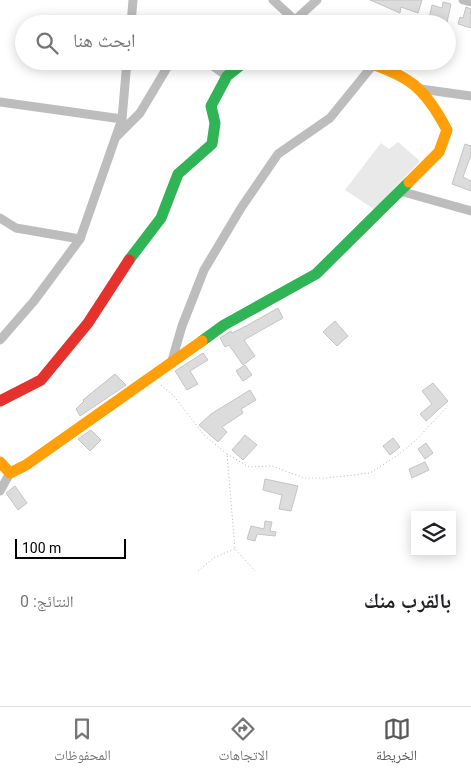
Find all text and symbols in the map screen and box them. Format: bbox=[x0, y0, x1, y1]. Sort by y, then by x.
search box bbox=[15, 15, 456, 70]
icon: search bbox=[33, 29, 61, 57]
text: ابحث هنا bbox=[73, 29, 136, 52]
map controls bbox=[411, 511, 456, 556]
button: layers bbox=[411, 511, 456, 556]
scale bar bbox=[15, 536, 126, 559]
text: 100 m bbox=[22, 540, 61, 556]
text: بالقرب منك bbox=[364, 589, 451, 613]
text: النتائج: 0 bbox=[20, 592, 74, 611]
tab: المحفوظات bbox=[54, 715, 111, 769]
tab: الاتجاهات bbox=[219, 715, 268, 769]
tab: الخريطة bbox=[376, 715, 417, 769]

